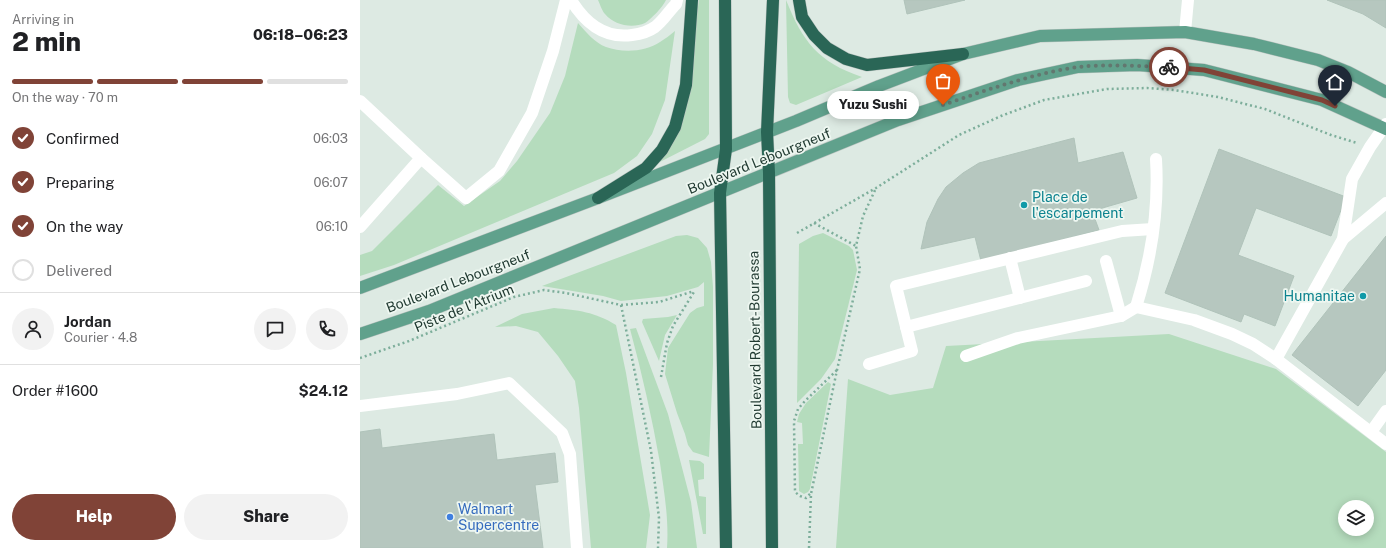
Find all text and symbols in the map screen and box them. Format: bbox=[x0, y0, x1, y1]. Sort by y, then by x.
text: Arriving in bbox=[12, 12, 74, 27]
text: 2 min bbox=[12, 26, 81, 57]
text: 06:18–06:23 bbox=[253, 26, 348, 43]
courier bbox=[1149, 47, 1189, 87]
icon: bike bbox=[1158, 56, 1180, 78]
pin bbox=[926, 64, 960, 105]
pin bbox=[1318, 65, 1352, 106]
icon: bag bbox=[932, 70, 954, 92]
icon: home bbox=[1324, 71, 1346, 93]
text: On the way · 70 m bbox=[12, 90, 118, 105]
callout: Yuzu Sushi bbox=[827, 91, 919, 119]
text: Yuzu Sushi bbox=[839, 97, 907, 112]
street label: Boulevard Lebourgneuf bbox=[685, 125, 833, 197]
icon: check bbox=[12, 127, 34, 149]
text: Confirmed bbox=[46, 130, 119, 147]
text: 06:03 bbox=[313, 131, 348, 146]
icon: check bbox=[12, 171, 34, 193]
text: Preparing bbox=[46, 174, 115, 191]
text: 06:07 bbox=[314, 175, 348, 190]
place label: Place de l'escarpement bbox=[1032, 189, 1123, 221]
marker: Place de l'escarpement bbox=[1019, 200, 1029, 210]
icon: check bbox=[12, 215, 34, 237]
text: On the way bbox=[46, 218, 123, 235]
text: 06:10 bbox=[316, 219, 348, 234]
street label: Boulevard Lebourgneuf bbox=[384, 246, 533, 316]
street label: Boulevard Robert-Bourassa bbox=[745, 251, 765, 429]
text: Delivered bbox=[46, 262, 112, 279]
street label: Piste de l'Atrium bbox=[412, 281, 516, 335]
place label: Humanitae bbox=[1284, 288, 1355, 304]
marker: Humanitae bbox=[1358, 291, 1368, 301]
button: person bbox=[12, 308, 54, 350]
button: chat bbox=[254, 308, 296, 350]
button: phone bbox=[306, 308, 348, 350]
text: Jordan bbox=[64, 313, 111, 330]
text: Courier · 4.8 bbox=[64, 330, 137, 345]
text: Order #1600 bbox=[12, 382, 98, 399]
text: $24.12 bbox=[298, 382, 348, 399]
button: Help bbox=[12, 494, 176, 540]
button: Share bbox=[184, 494, 348, 540]
map controls bbox=[1338, 500, 1374, 536]
button: layers bbox=[1338, 500, 1374, 536]
place label: Walmart Supercentre bbox=[458, 501, 539, 533]
marker: Walmart Supercentre bbox=[445, 512, 455, 522]

